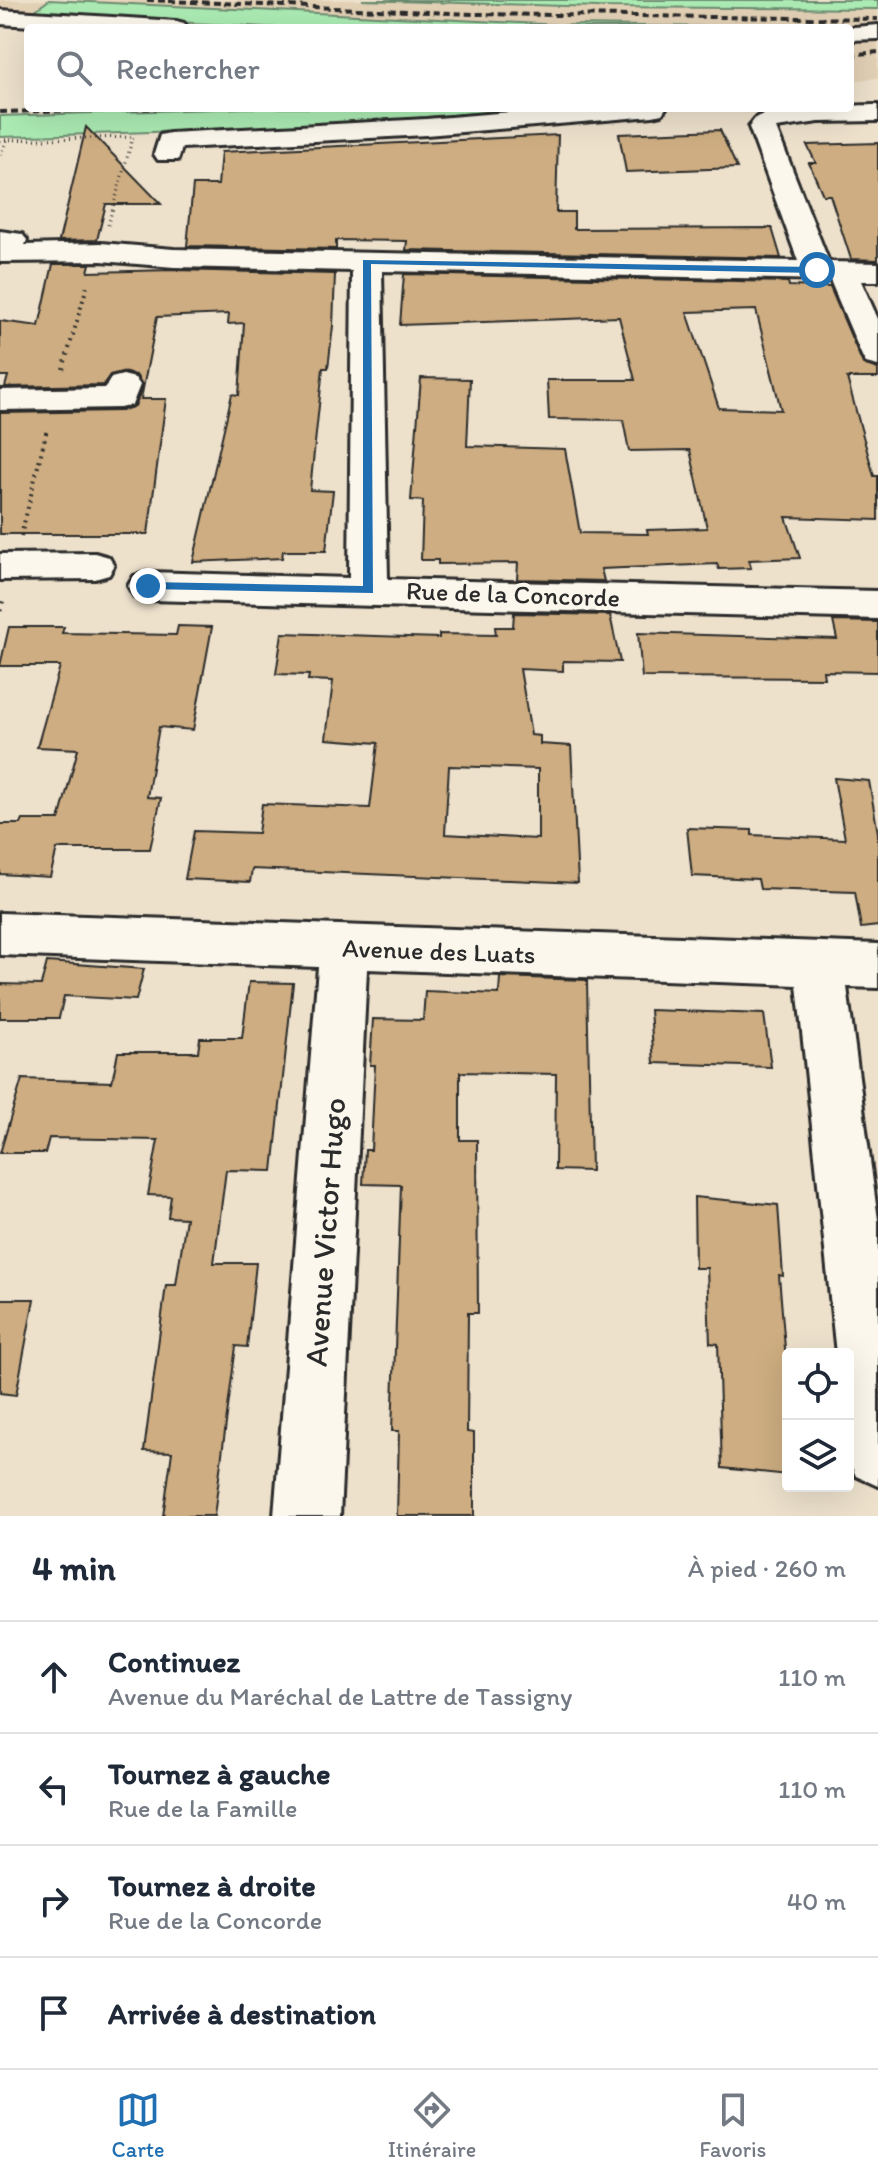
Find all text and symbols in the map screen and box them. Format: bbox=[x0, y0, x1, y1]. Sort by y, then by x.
search box bbox=[24, 24, 854, 112]
icon: search bbox=[52, 46, 96, 90]
text: Rechercher bbox=[116, 50, 260, 87]
route start bbox=[799, 252, 835, 288]
route end bbox=[130, 568, 166, 604]
street label: Rue de la Concorde bbox=[405, 574, 621, 614]
street label: Avenue des Luats bbox=[342, 932, 536, 970]
street label: Avenue Victor Hugo bbox=[297, 1096, 353, 1368]
map controls bbox=[782, 1348, 854, 1492]
button: locate bbox=[782, 1348, 854, 1420]
button: layers bbox=[782, 1420, 854, 1492]
text: 4 min bbox=[32, 1548, 116, 1589]
text: À pied · 260 m bbox=[688, 1552, 846, 1584]
text: Continuez bbox=[108, 1643, 240, 1680]
icon: ahead bbox=[32, 1655, 76, 1699]
text: 110 m bbox=[778, 1661, 846, 1693]
text: Avenue du Maréchal de Lattre de Tassigny bbox=[108, 1680, 572, 1712]
text: Tournez à gauche bbox=[108, 1755, 330, 1792]
icon: left bbox=[32, 1767, 76, 1811]
text: 110 m bbox=[778, 1773, 846, 1805]
text: Rue de la Famille bbox=[108, 1792, 298, 1824]
text: Tournez à droite bbox=[108, 1867, 316, 1904]
icon: right bbox=[32, 1879, 76, 1923]
text: 40 m bbox=[787, 1885, 846, 1917]
text: Rue de la Concorde bbox=[108, 1904, 322, 1936]
icon: arrive bbox=[32, 1991, 76, 2035]
text: Arrivée à destination bbox=[108, 1995, 376, 2032]
tab: Carte bbox=[112, 2088, 165, 2163]
tab: Itinéraire bbox=[388, 2088, 476, 2163]
tab: Favoris bbox=[699, 2088, 766, 2163]

